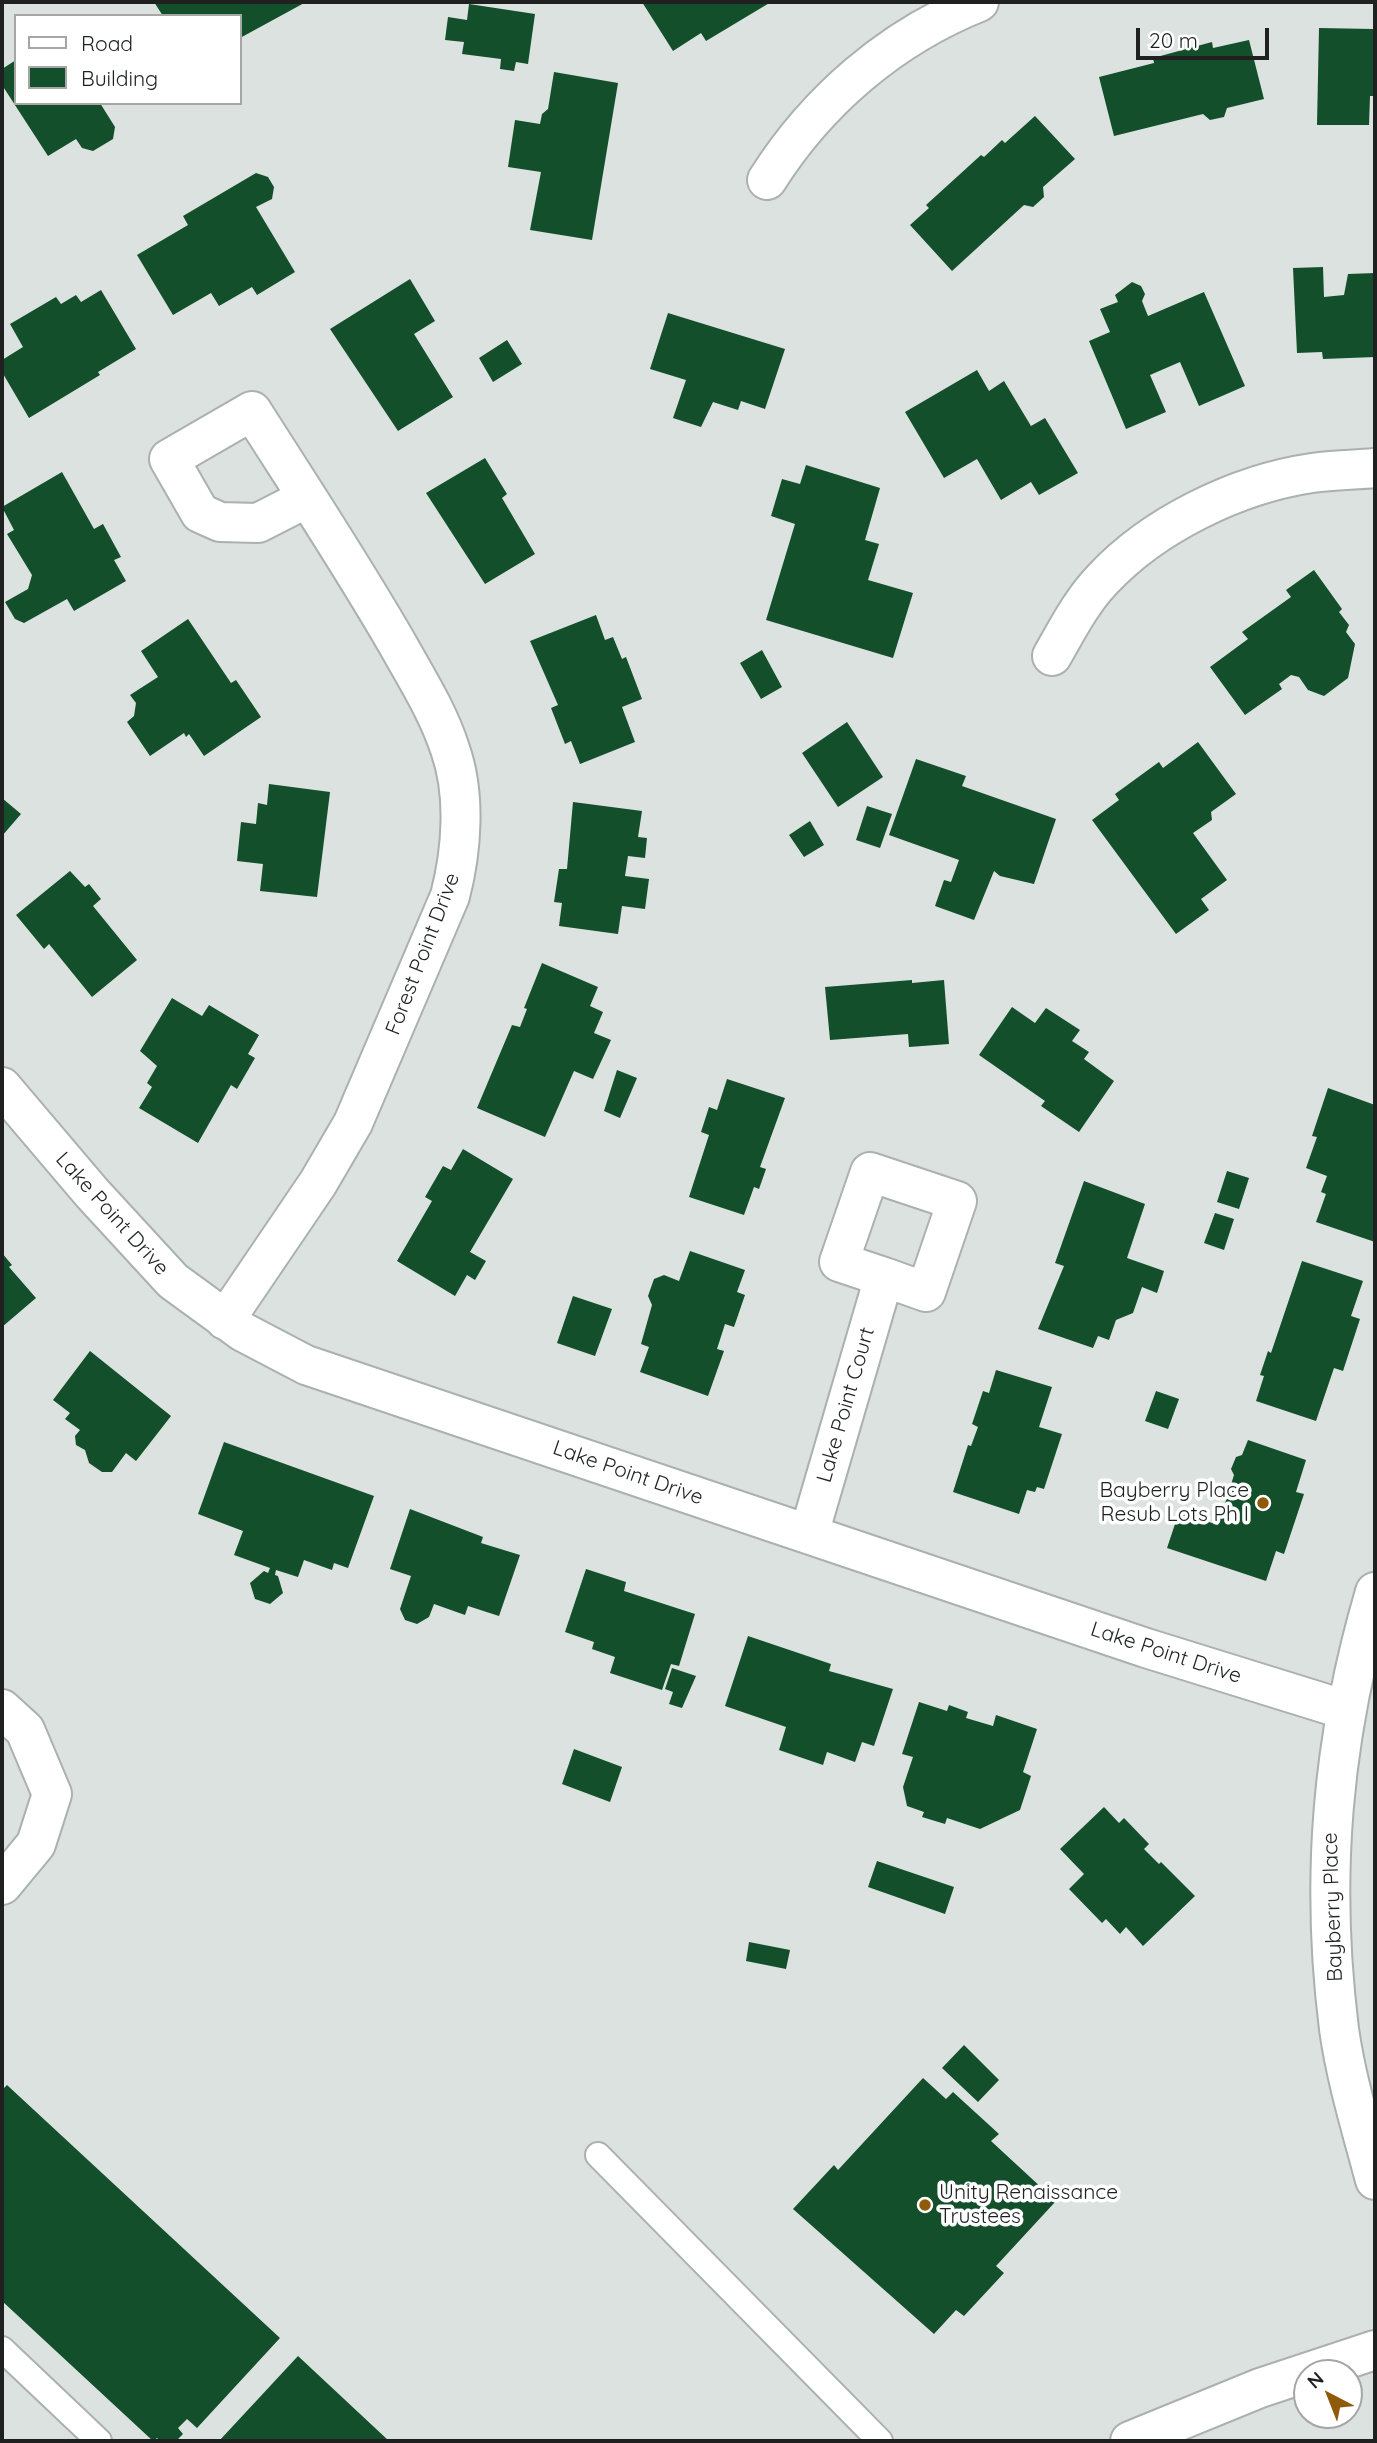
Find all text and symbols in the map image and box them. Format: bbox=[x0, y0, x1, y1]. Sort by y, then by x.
legend bbox=[14, 14, 242, 105]
scale bar bbox=[1139, 14, 1272, 58]
text: 20 m bbox=[1149, 27, 1198, 53]
text: Road bbox=[81, 30, 133, 56]
text: Building bbox=[81, 65, 158, 91]
street label: Forest Point Drive bbox=[381, 869, 465, 1039]
street label: Lake Point Drive bbox=[50, 1147, 174, 1281]
street label: Lake Point Court bbox=[812, 1324, 880, 1486]
street label: Lake Point Drive bbox=[550, 1435, 706, 1511]
place label: Bayberry Place Resub Lots Ph I bbox=[1099, 1478, 1249, 1528]
marker: Bayberry Place Resub Lots Ph I bbox=[1255, 1495, 1271, 1511]
street label: Lake Point Drive bbox=[1087, 1617, 1245, 1689]
street label: Bayberry Place bbox=[1318, 1832, 1348, 1982]
place label: Unity Renaissance Trustees bbox=[939, 2180, 1118, 2230]
marker: Unity Renaissance Trustees bbox=[917, 2197, 933, 2213]
north arrow bbox=[1293, 2359, 1363, 2429]
text: N bbox=[1302, 2366, 1329, 2393]

